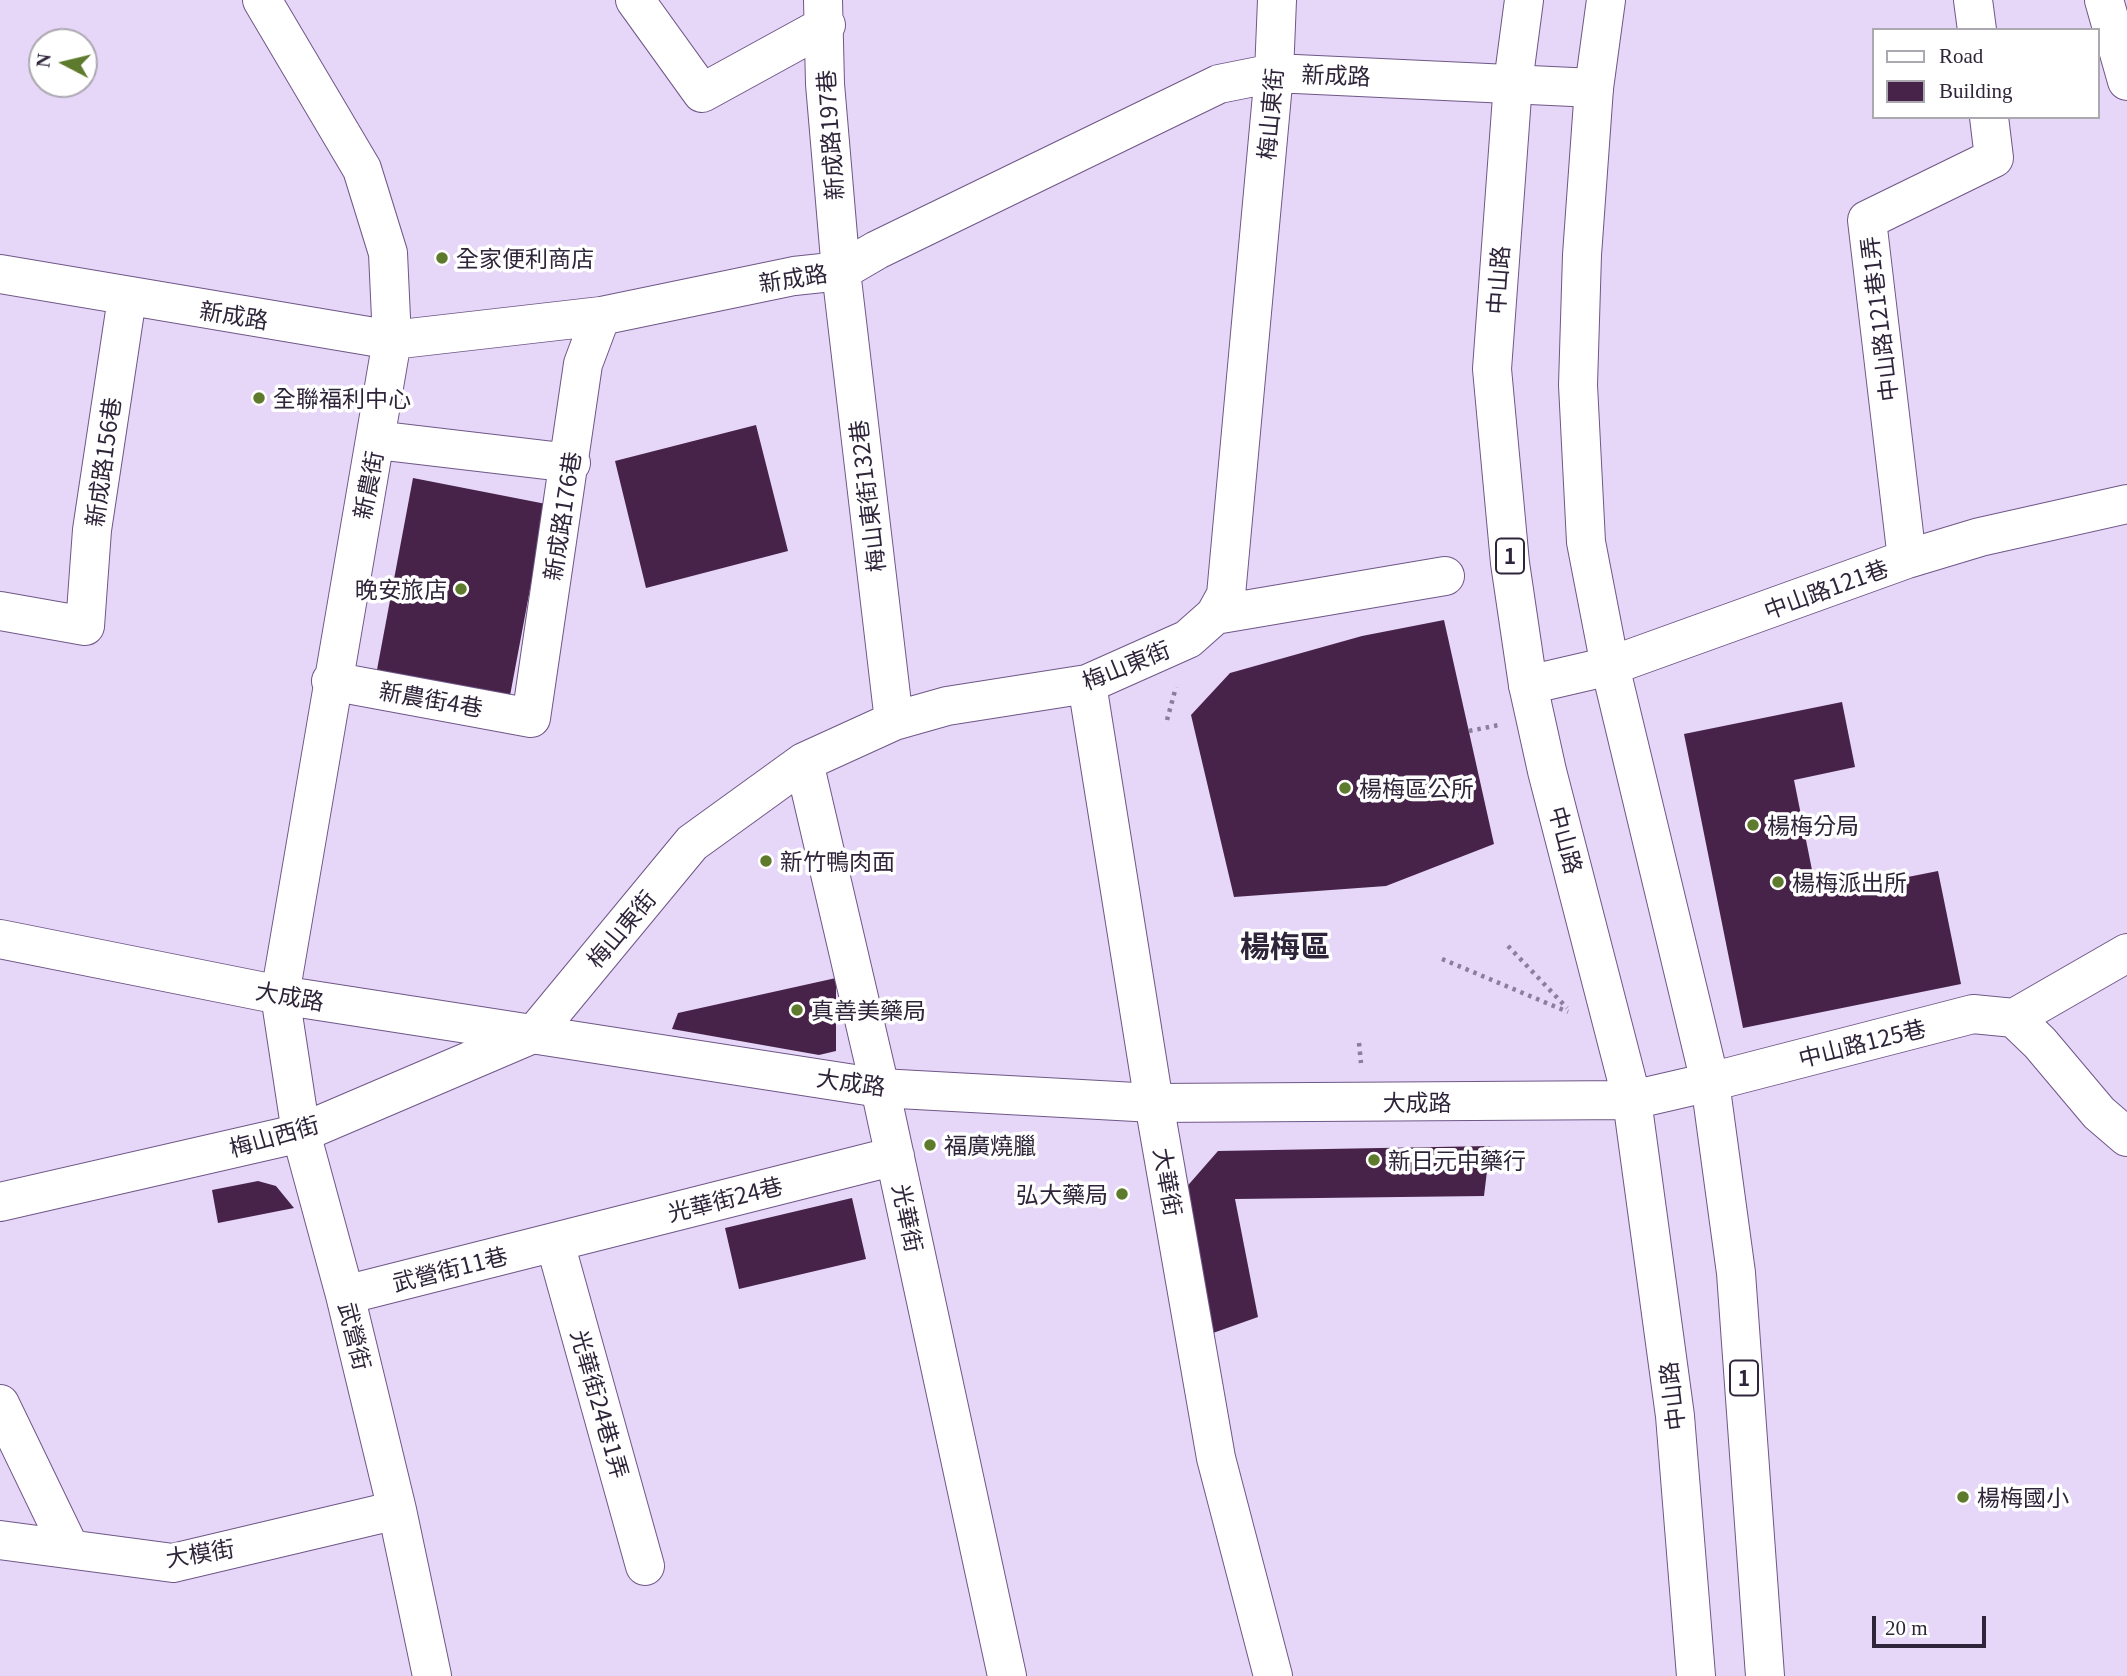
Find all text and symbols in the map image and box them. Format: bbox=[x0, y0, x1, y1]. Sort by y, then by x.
north arrow bbox=[28, 28, 98, 98]
legend bbox=[1871, 28, 2099, 119]
text: Road bbox=[1939, 44, 1983, 68]
text: N bbox=[32, 53, 55, 69]
street label: 新成路 bbox=[1301, 60, 1371, 90]
street label: 梅山東街 bbox=[1252, 67, 1288, 161]
street label: 新成路197巷 bbox=[812, 69, 848, 201]
text: Building bbox=[1939, 79, 2013, 103]
street label: 中山路121巷1弄 bbox=[1855, 235, 1903, 403]
place label: 全家便利商店 bbox=[456, 244, 594, 272]
street label: 中山路 bbox=[1482, 245, 1514, 315]
marker: 全家便利商店 bbox=[434, 250, 450, 266]
street label: 新成路 bbox=[757, 259, 829, 297]
street label: 新成路 bbox=[198, 296, 270, 334]
place label: 全聯福利中心 bbox=[273, 384, 411, 412]
marker: 全聯福利中心 bbox=[251, 390, 267, 406]
street label: 新成路156巷 bbox=[80, 396, 126, 528]
street label: 梅山東街132巷 bbox=[844, 418, 890, 574]
street label: 新農街 bbox=[348, 449, 388, 521]
street label: 新成路176巷 bbox=[538, 449, 586, 583]
road number: 1 bbox=[1496, 538, 1524, 574]
street label: 中山路121巷 bbox=[1760, 554, 1892, 624]
place label: 晚安旅店 bbox=[355, 575, 447, 603]
marker: 晚安旅店 bbox=[453, 581, 469, 597]
street label: 梅山東街 bbox=[1078, 635, 1174, 695]
street label: 新農街4巷 bbox=[377, 676, 485, 722]
place label: 楊梅區公所 bbox=[1359, 774, 1474, 802]
marker: 楊梅區公所 bbox=[1337, 780, 1353, 796]
street label: 中山路 bbox=[1544, 803, 1588, 877]
place label: 楊梅分局 bbox=[1767, 811, 1859, 839]
marker: 楊梅分局 bbox=[1745, 817, 1761, 833]
place label: 新竹鴨肉面 bbox=[780, 847, 895, 875]
marker: 新竹鴨肉面 bbox=[758, 853, 774, 869]
place label: 楊梅派出所 bbox=[1792, 868, 1907, 896]
marker: 楊梅派出所 bbox=[1770, 874, 1786, 890]
street label: 梅山東街 bbox=[581, 885, 661, 973]
district label: 楊梅區 bbox=[1240, 928, 1330, 964]
street label: 大成路 bbox=[254, 976, 326, 1016]
place label: 真善美藥局 bbox=[811, 996, 926, 1024]
marker: 真善美藥局 bbox=[789, 1002, 805, 1018]
street label: 中山路125巷 bbox=[1795, 1014, 1929, 1072]
street label: 大成路 bbox=[815, 1064, 887, 1100]
street label: 大成路 bbox=[1383, 1088, 1451, 1116]
street label: 梅山西街 bbox=[226, 1110, 322, 1162]
place label: 福廣燒臘 bbox=[944, 1131, 1036, 1159]
marker: 福廣燒臘 bbox=[922, 1137, 938, 1153]
street label: 大華街 bbox=[1148, 1146, 1188, 1218]
place label: 新日元中藥行 bbox=[1388, 1146, 1526, 1174]
marker: 新日元中藥行 bbox=[1366, 1152, 1382, 1168]
street label: 光華街24巷 bbox=[665, 1171, 785, 1227]
place label: 弘大藥局 bbox=[1016, 1180, 1108, 1208]
street label: 光華街 bbox=[887, 1181, 929, 1255]
marker: 弘大藥局 bbox=[1114, 1186, 1130, 1202]
street label: 武營街11巷 bbox=[390, 1241, 510, 1297]
street label: 武營街 bbox=[333, 1299, 377, 1373]
street label: 光華街24巷1弄 bbox=[566, 1327, 634, 1481]
street label: 中山路 bbox=[1654, 1360, 1690, 1432]
road number: 1 bbox=[1730, 1360, 1758, 1396]
place label: 楊梅國小 bbox=[1977, 1483, 2069, 1511]
marker: 楊梅國小 bbox=[1955, 1489, 1971, 1505]
street label: 大模街 bbox=[164, 1534, 236, 1572]
scale bar bbox=[1875, 1602, 1989, 1646]
text: 20 m bbox=[1885, 1616, 1928, 1640]

